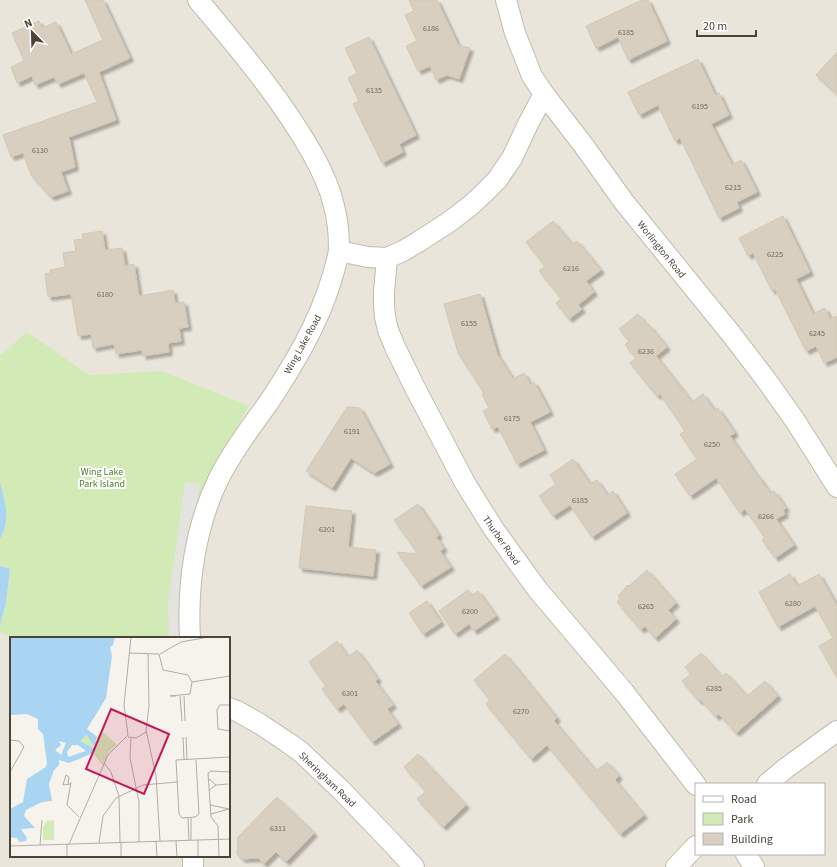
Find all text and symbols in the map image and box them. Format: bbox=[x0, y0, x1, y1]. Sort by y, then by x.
north arrow bbox=[12, 12, 52, 52]
scale bar bbox=[697, 12, 756, 38]
text: N bbox=[22, 15, 35, 32]
text: 20 m bbox=[703, 18, 727, 35]
house number: 6186 bbox=[423, 23, 439, 34]
house number: 6185 bbox=[618, 27, 634, 38]
house number: 6135 bbox=[366, 85, 382, 96]
house number: 6195 bbox=[692, 101, 708, 112]
house number: 6130 bbox=[32, 145, 48, 156]
house number: 6215 bbox=[725, 182, 741, 193]
street label: Worlington Road bbox=[634, 218, 689, 281]
house number: 6225 bbox=[767, 249, 783, 260]
house number: 6216 bbox=[563, 263, 579, 274]
house number: 6180 bbox=[97, 289, 113, 300]
street label: Wing Lake Road bbox=[281, 312, 325, 377]
house number: 6155 bbox=[461, 318, 477, 329]
house number: 6245 bbox=[809, 328, 825, 339]
house number: 6236 bbox=[638, 346, 654, 357]
house number: 6175 bbox=[504, 413, 520, 424]
house number: 6191 bbox=[344, 426, 360, 437]
house number: 6250 bbox=[704, 439, 720, 450]
park label: Wing Lake Park Island bbox=[79, 465, 125, 491]
house number: 6185 bbox=[572, 495, 588, 506]
house number: 6266 bbox=[758, 511, 774, 522]
street label: Thurber Road bbox=[479, 513, 523, 568]
house number: 6201 bbox=[319, 524, 335, 535]
house number: 6280 bbox=[785, 598, 801, 609]
house number: 6265 bbox=[638, 601, 654, 612]
house number: 6200 bbox=[462, 606, 478, 617]
inset map bbox=[10, 637, 230, 857]
house number: 6285 bbox=[706, 683, 722, 694]
house number: 6301 bbox=[342, 688, 358, 699]
house number: 6270 bbox=[513, 706, 529, 717]
street label: Sheringham Road bbox=[296, 749, 359, 811]
legend bbox=[695, 783, 825, 855]
text: Road bbox=[731, 791, 757, 808]
text: Park bbox=[731, 811, 753, 828]
house number: 6311 bbox=[270, 823, 286, 834]
text: Building bbox=[731, 831, 773, 848]

